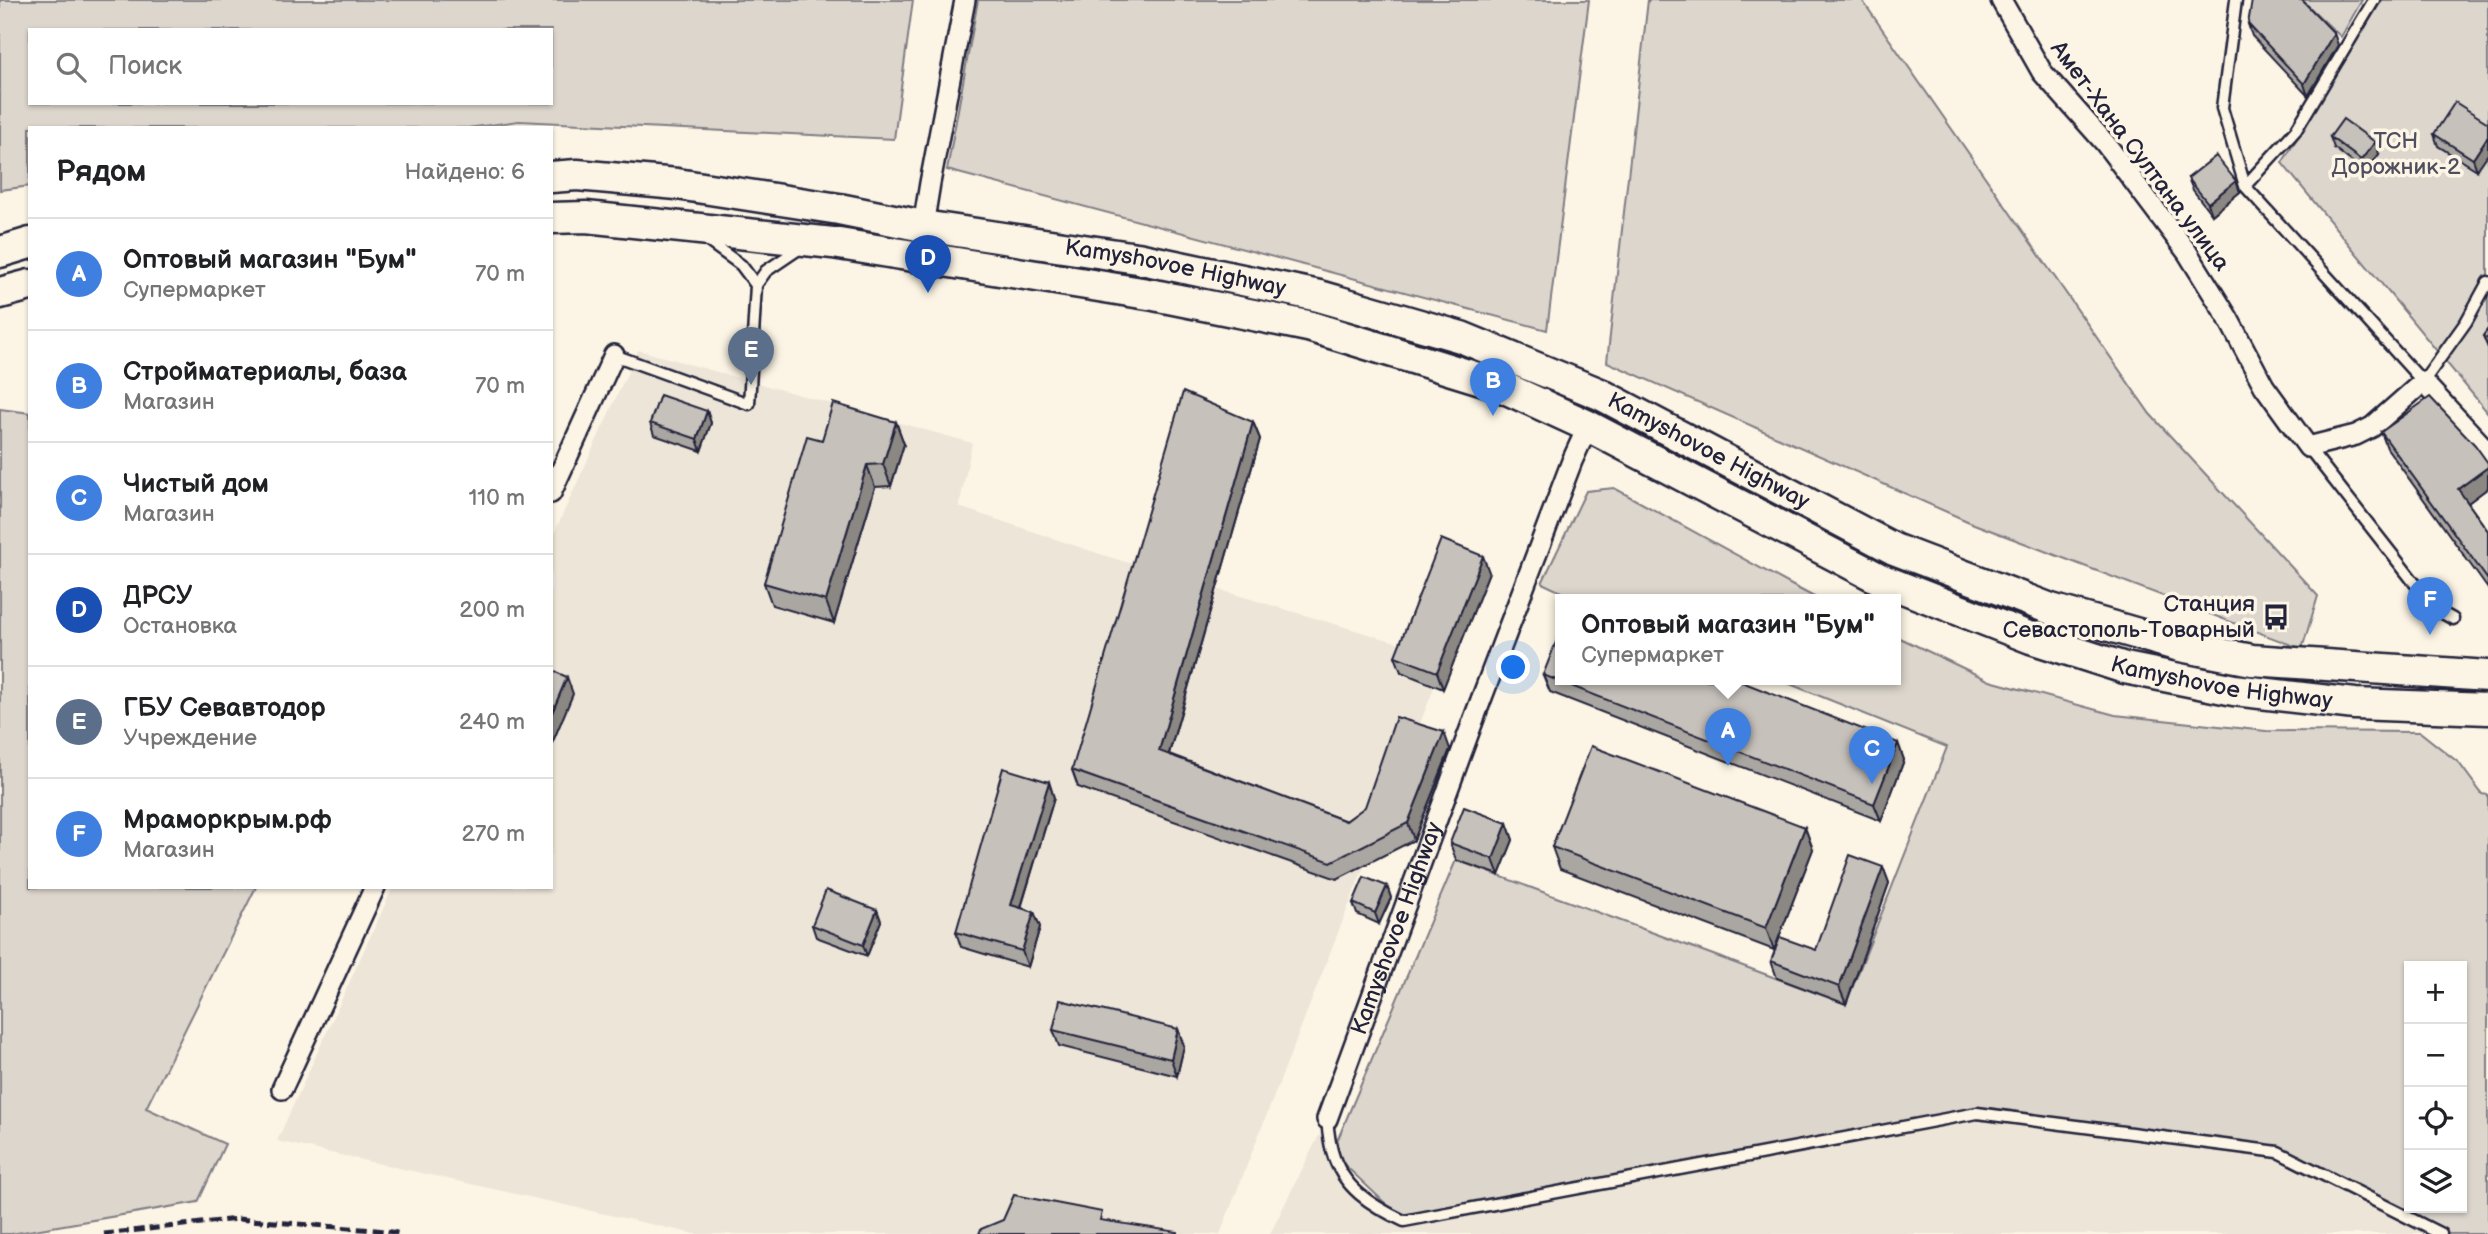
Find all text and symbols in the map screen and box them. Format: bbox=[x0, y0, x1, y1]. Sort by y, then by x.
search box bbox=[28, 28, 553, 105]
street label: Амет-Хана Султана улица bbox=[2044, 35, 2236, 277]
icon: search bbox=[52, 48, 90, 86]
text: Поиск bbox=[108, 51, 182, 82]
park label: ТСН Дорожник-2 bbox=[2332, 127, 2461, 181]
text: Рядом bbox=[56, 154, 146, 190]
text: Найдено: 6 bbox=[404, 158, 525, 186]
street label: Kamyshovoe Highway bbox=[1063, 233, 1289, 303]
pin: D bbox=[905, 235, 951, 293]
text: Оптовый магазин "Бум" bbox=[123, 245, 416, 276]
text: A bbox=[72, 260, 86, 288]
text: 70 m bbox=[475, 260, 525, 288]
text: Супермаркет bbox=[123, 276, 266, 304]
pin: E bbox=[728, 327, 774, 385]
text: Стройматериалы, база bbox=[123, 357, 407, 388]
pin: B bbox=[1470, 358, 1516, 416]
text: B bbox=[71, 372, 87, 400]
text: 70 m bbox=[475, 372, 525, 400]
street label: Kamyshovoe Highway bbox=[1603, 386, 1815, 516]
text: Магазин bbox=[123, 388, 215, 416]
text: Чистый дом bbox=[123, 469, 269, 500]
text: C bbox=[71, 484, 87, 512]
text: 110 m bbox=[468, 484, 525, 512]
text: Магазин bbox=[123, 500, 215, 528]
pin: F bbox=[2407, 577, 2453, 635]
text: ДРСУ bbox=[123, 581, 192, 612]
place label: Станция Севастополь-Товарный bbox=[2003, 590, 2255, 644]
popup bbox=[1555, 594, 1901, 685]
text: D bbox=[71, 596, 87, 624]
text: 200 m bbox=[459, 596, 525, 624]
bus stop icon: Станция Севастополь-Товарный bbox=[2261, 602, 2291, 632]
text: Оптовый магазин "Бум" bbox=[1581, 610, 1875, 641]
text: Остановка bbox=[123, 612, 237, 640]
text: Супермаркет bbox=[1581, 641, 1724, 669]
your location bbox=[1496, 650, 1530, 684]
street label: Kamyshovoe Highway bbox=[2107, 650, 2335, 715]
text: ГБУ Севавтодор bbox=[123, 693, 326, 724]
text: E bbox=[72, 708, 86, 736]
text: 240 m bbox=[459, 708, 525, 736]
pin: A bbox=[1705, 708, 1751, 766]
text: Учреждение bbox=[123, 724, 257, 752]
pin: C bbox=[1849, 726, 1895, 784]
text: Мраморкрым.рф bbox=[123, 805, 332, 836]
street label: Kamyshovoe Highway bbox=[1345, 818, 1449, 1039]
text: F bbox=[72, 820, 86, 848]
text: 270 m bbox=[461, 820, 525, 848]
text: Магазин bbox=[123, 836, 215, 864]
map controls bbox=[2404, 961, 2467, 1213]
button: + bbox=[2404, 961, 2467, 1024]
button: − bbox=[2404, 1024, 2467, 1087]
button: locate bbox=[2404, 1087, 2467, 1150]
button: layers bbox=[2404, 1150, 2467, 1213]

